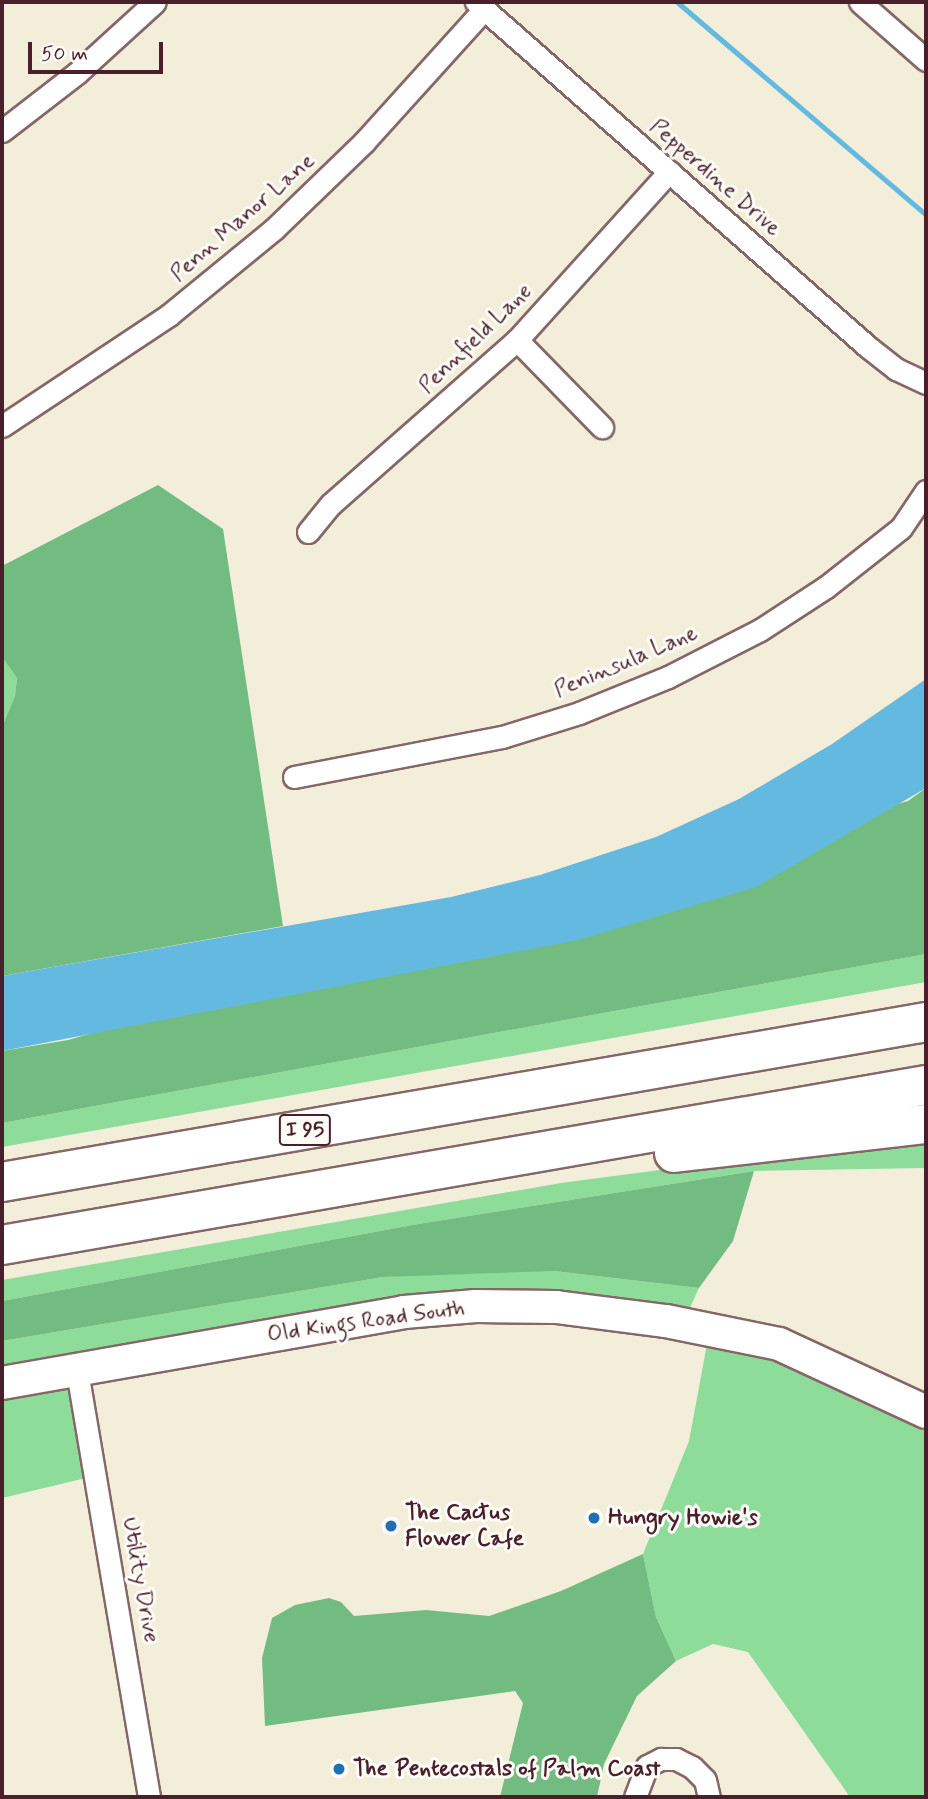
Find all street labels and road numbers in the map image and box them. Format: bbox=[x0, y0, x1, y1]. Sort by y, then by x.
street label: Pepperdine Drive bbox=[644, 114, 786, 242]
street label: Penn Manor Lane bbox=[166, 149, 320, 287]
street label: Pennfield Lane bbox=[413, 277, 539, 401]
street label: Peninsula Lane bbox=[549, 619, 703, 705]
road number: I 95 bbox=[279, 1112, 331, 1148]
street label: Old Kings Road South bbox=[264, 1294, 468, 1350]
street label: Utility Drive bbox=[116, 1516, 164, 1644]

